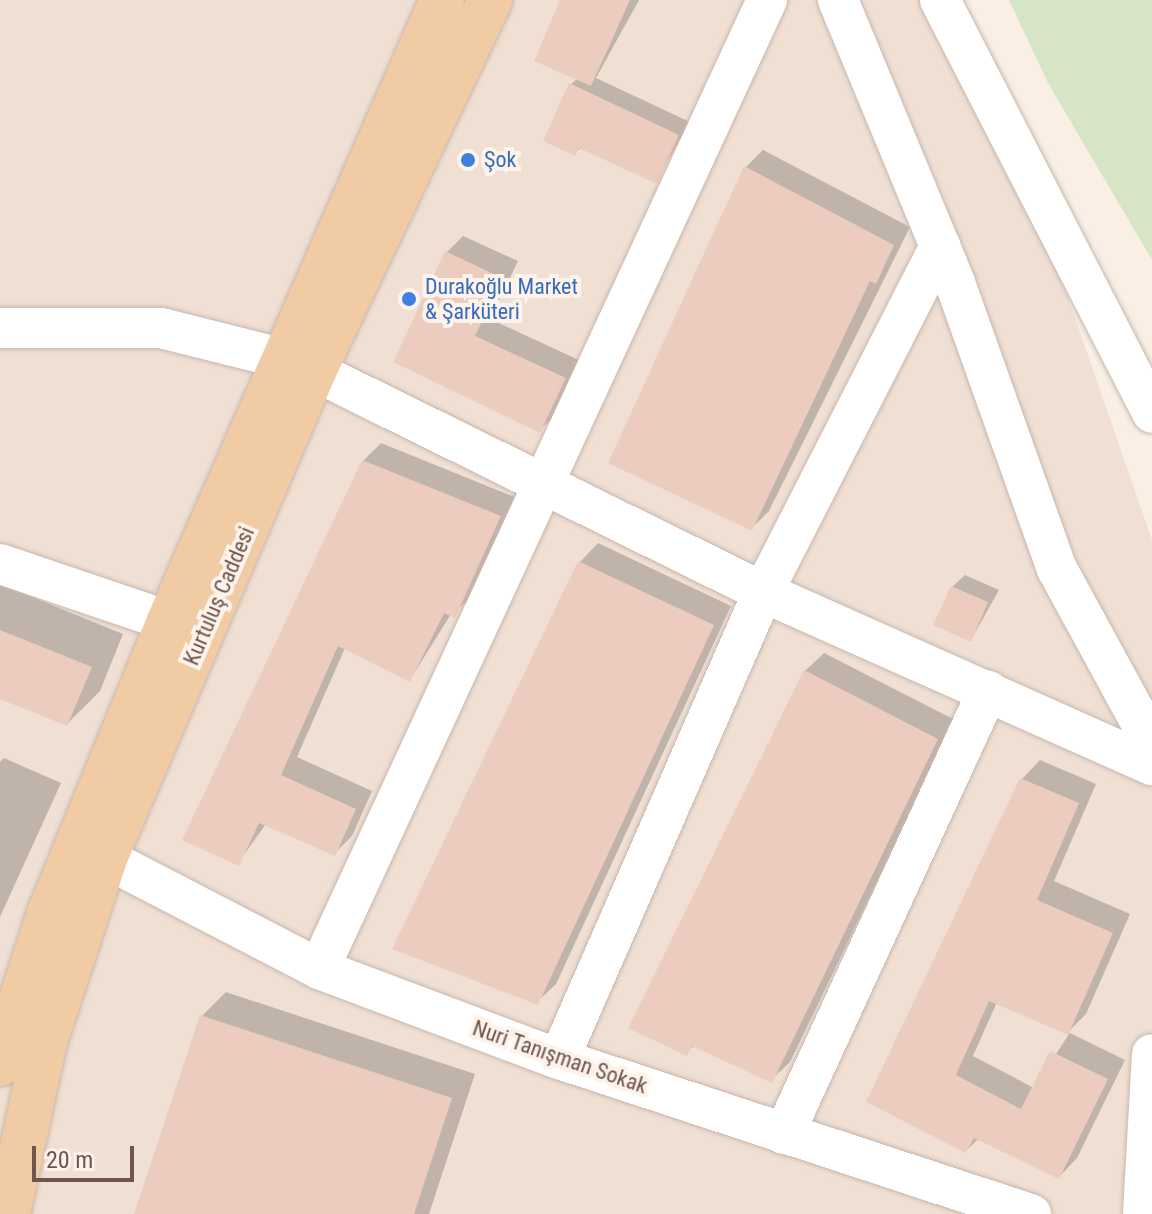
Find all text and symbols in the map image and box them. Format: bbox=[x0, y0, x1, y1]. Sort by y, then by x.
place label: Şok bbox=[484, 147, 516, 173]
marker: Şok bbox=[459, 151, 477, 169]
place label: Durakoğlu Market & Şarküteri bbox=[425, 273, 578, 324]
marker: Durakoğlu Market & Şarküteri bbox=[400, 290, 418, 308]
street label: Kurtuluş Caddesi bbox=[178, 523, 260, 669]
street label: Nuri Tanışman Sokak bbox=[469, 1015, 651, 1099]
scale bar bbox=[36, 1130, 138, 1180]
text: 20 m bbox=[46, 1146, 93, 1174]

